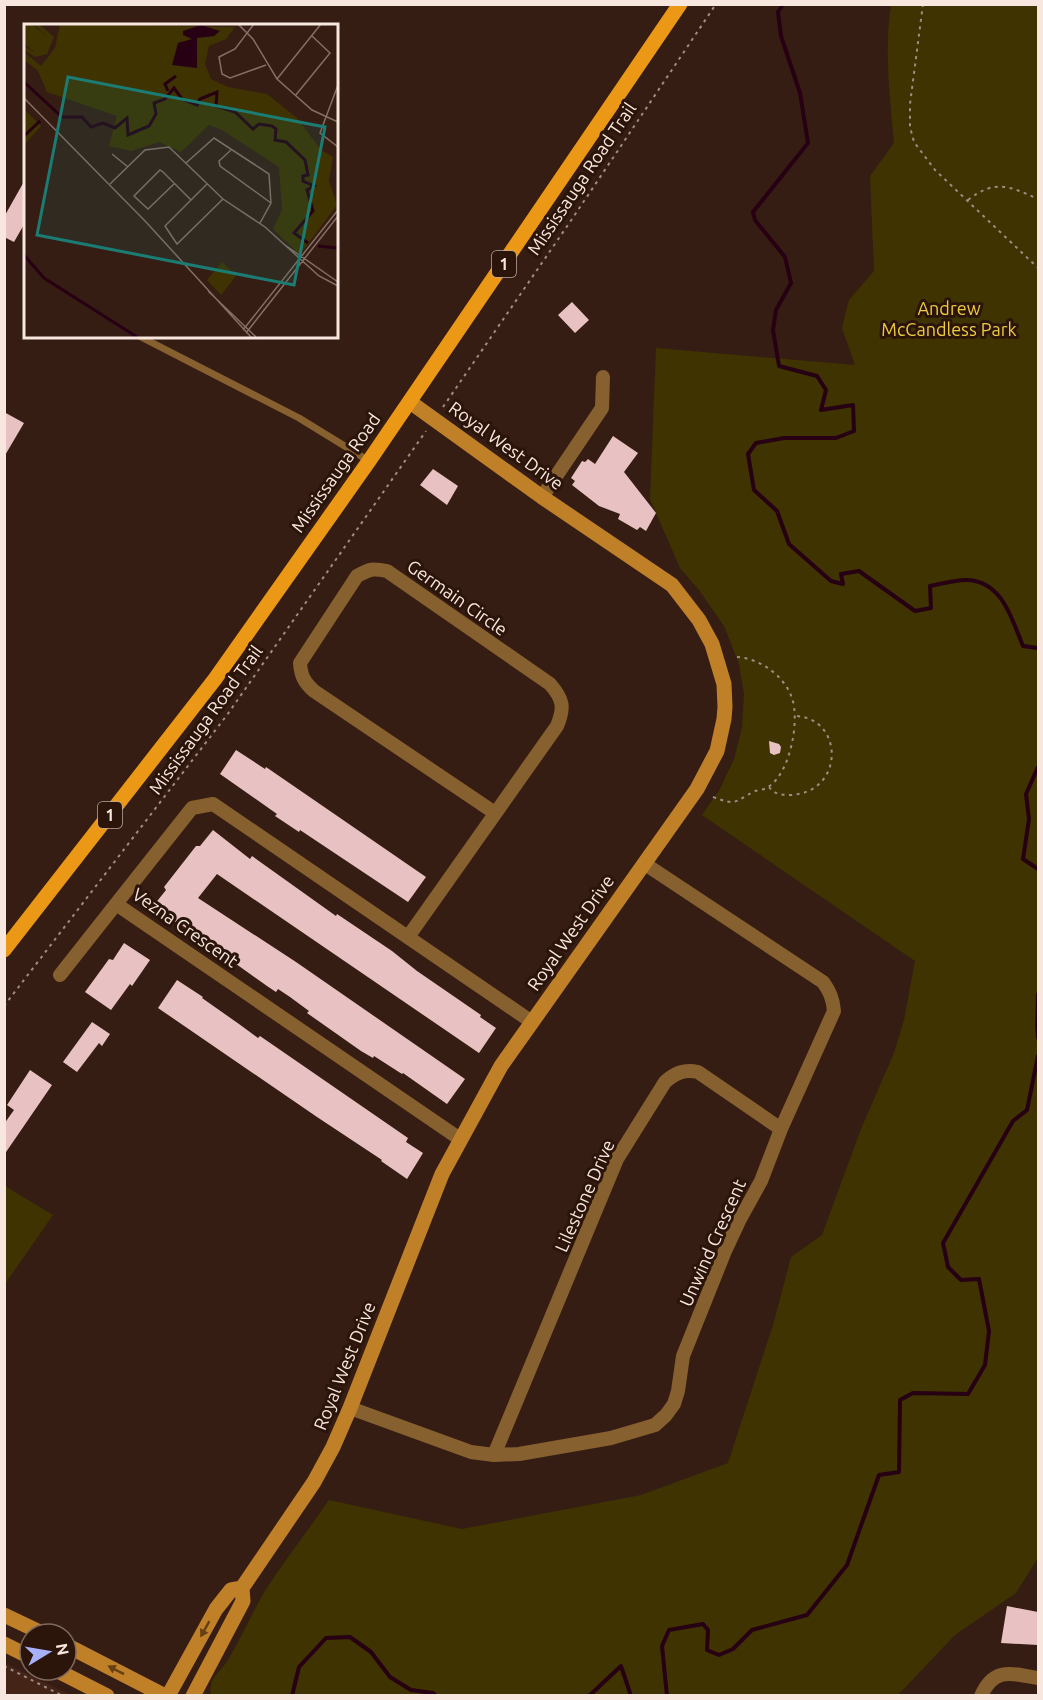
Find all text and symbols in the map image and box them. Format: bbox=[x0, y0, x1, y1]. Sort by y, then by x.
inset map bbox=[24, 24, 338, 338]
street label: Mississauga Road Trail bbox=[523, 98, 640, 258]
road number: 1 bbox=[492, 251, 516, 277]
park label: Andrew McCandless Park bbox=[881, 298, 1017, 339]
street label: Royal West Drive bbox=[446, 397, 568, 493]
street label: Mississauga Road bbox=[287, 409, 384, 536]
street label: Germain Circle bbox=[404, 555, 511, 639]
street label: Mississauga Road Trail bbox=[144, 641, 266, 798]
road number: 1 bbox=[98, 802, 122, 828]
street label: Royal West Drive bbox=[523, 871, 617, 994]
street label: Vezna Crescent bbox=[129, 883, 242, 971]
street label: Lilestone Drive bbox=[550, 1136, 618, 1255]
street label: Unwind Crescent bbox=[675, 1176, 749, 1309]
street label: Royal West Drive bbox=[309, 1299, 379, 1433]
one-way arrow bbox=[200, 1621, 210, 1638]
north arrow bbox=[18, 1622, 78, 1682]
text: N bbox=[53, 1642, 73, 1657]
one-way arrow bbox=[107, 1666, 124, 1675]

